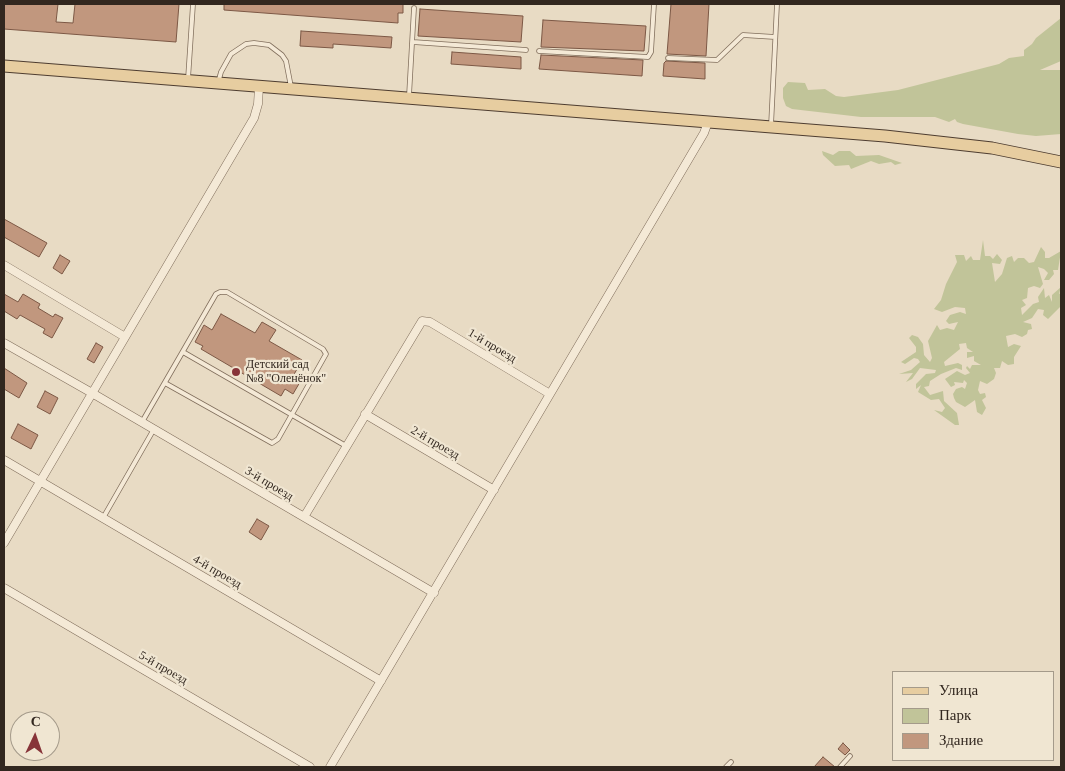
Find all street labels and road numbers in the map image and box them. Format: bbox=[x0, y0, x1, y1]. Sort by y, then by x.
street label: 1-й проезд bbox=[465, 326, 519, 366]
street label: 2-й проезд bbox=[408, 423, 462, 463]
street label: 3-й проезд bbox=[242, 464, 296, 504]
street label: 4-й проезд bbox=[190, 552, 244, 592]
street label: 5-й проезд bbox=[136, 648, 190, 688]

